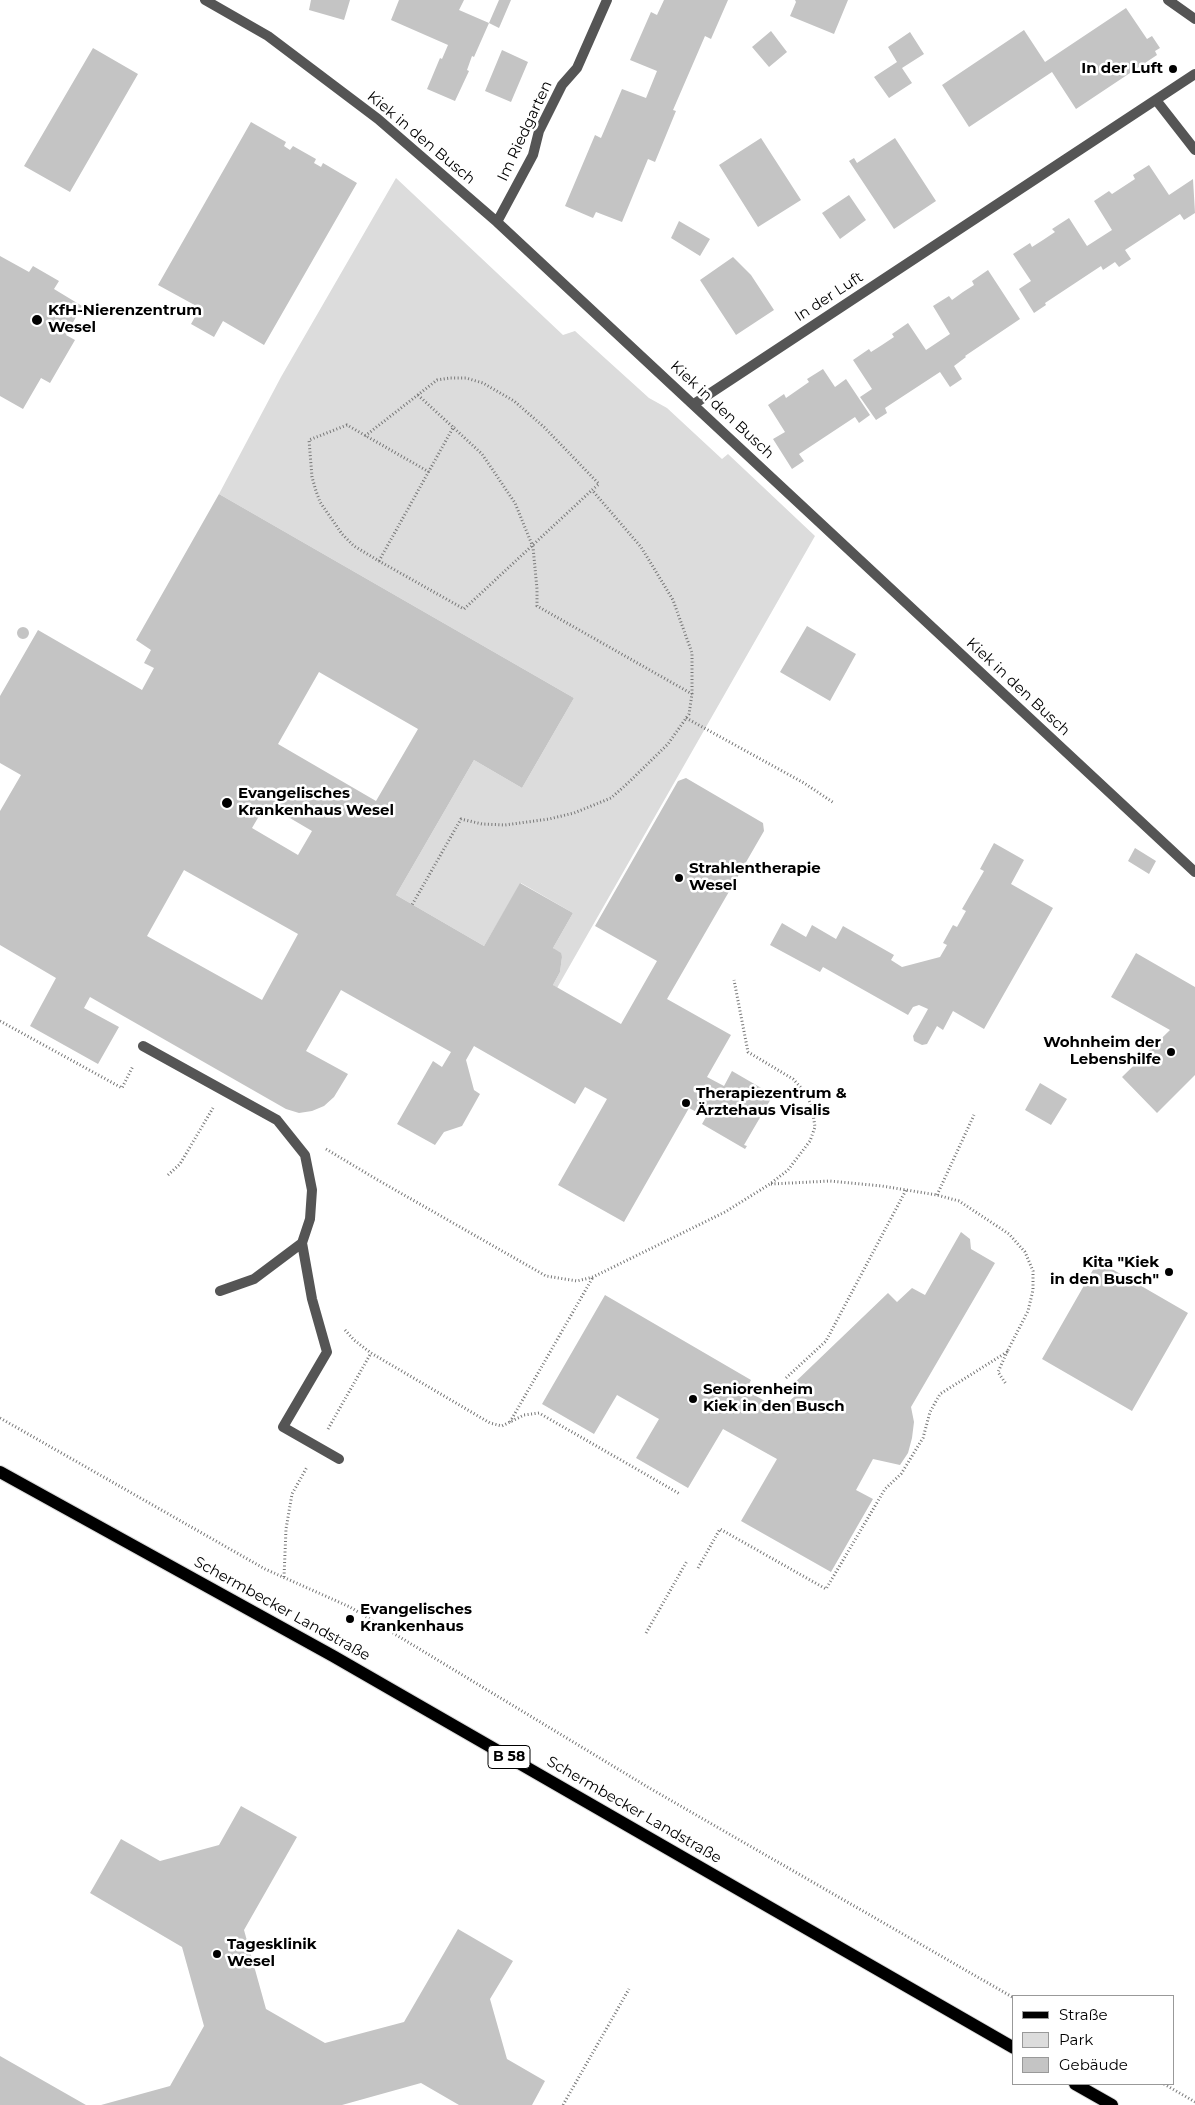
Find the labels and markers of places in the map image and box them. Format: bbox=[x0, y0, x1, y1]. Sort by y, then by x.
place label: In der Luft bbox=[1081, 60, 1163, 78]
marker: In der Luft bbox=[1167, 63, 1179, 75]
place label: KfH-Nierenzentrum Wesel bbox=[48, 302, 202, 337]
marker: KfH-Nierenzentrum Wesel bbox=[30, 313, 44, 327]
place label: Evangelisches Krankenhaus Wesel bbox=[238, 785, 394, 820]
marker: Evangelisches Krankenhaus Wesel bbox=[220, 796, 234, 810]
place label: Strahlentherapie Wesel bbox=[689, 860, 821, 895]
marker: Strahlentherapie Wesel bbox=[673, 872, 685, 884]
place label: Wohnheim der Lebenshilfe bbox=[1043, 1034, 1161, 1069]
marker: Wohnheim der Lebenshilfe bbox=[1165, 1046, 1177, 1058]
place label: Therapiezentrum & Ärztehaus Visalis bbox=[696, 1085, 847, 1120]
marker: Therapiezentrum & Ärztehaus Visalis bbox=[680, 1097, 692, 1109]
place label: Kita "Kiek in den Busch" bbox=[1050, 1254, 1159, 1289]
marker: Kita "Kiek in den Busch" bbox=[1163, 1266, 1175, 1278]
place label: Seniorenheim Kiek in den Busch bbox=[703, 1381, 845, 1416]
marker: Seniorenheim Kiek in den Busch bbox=[687, 1393, 699, 1405]
place label: Evangelisches Krankenhaus bbox=[360, 1601, 472, 1636]
marker: Evangelisches Krankenhaus bbox=[344, 1613, 356, 1625]
place label: Tagesklinik Wesel bbox=[227, 1936, 317, 1971]
marker: Tagesklinik Wesel bbox=[211, 1948, 223, 1960]

